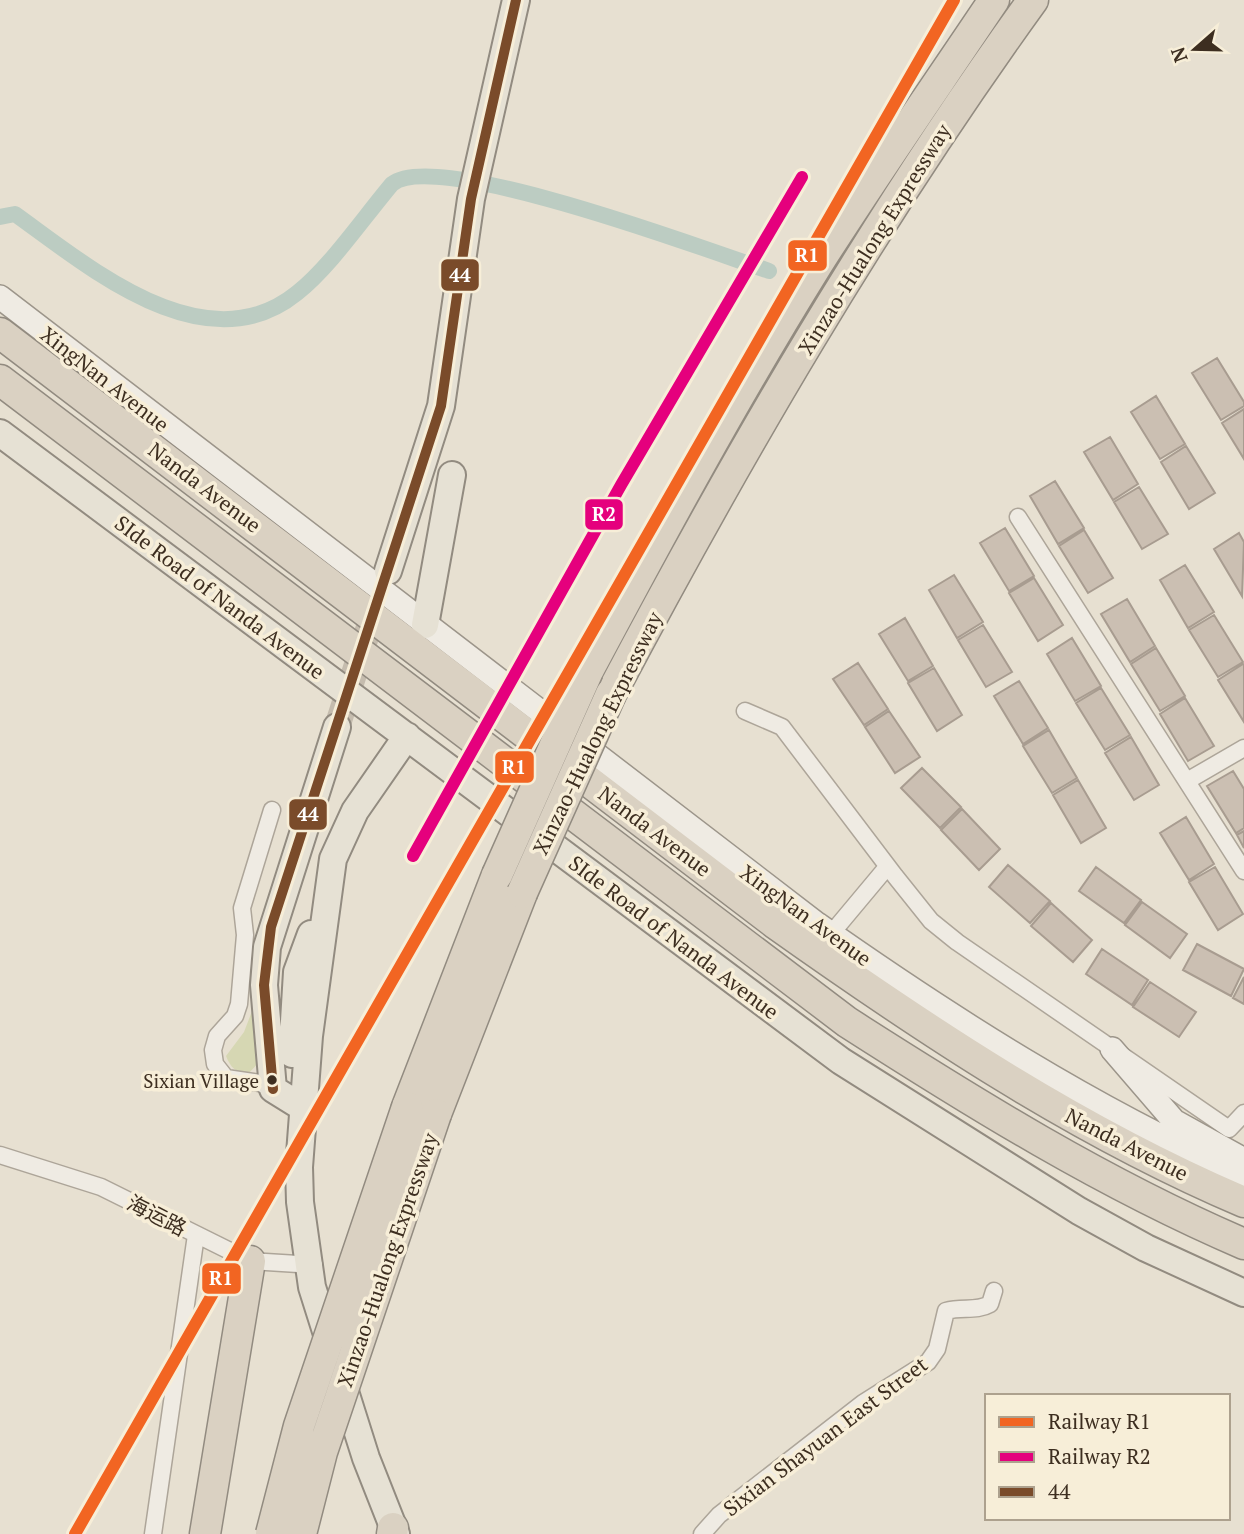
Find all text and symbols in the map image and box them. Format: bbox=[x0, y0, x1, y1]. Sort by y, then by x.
north arrow bbox=[1160, 14, 1230, 84]
text: N bbox=[1164, 43, 1193, 66]
street label: Xinzao-Hualong Expressway bbox=[791, 118, 957, 360]
line badge: R1 bbox=[787, 239, 828, 272]
text: R1 bbox=[795, 242, 819, 267]
line badge: 44 bbox=[440, 258, 480, 292]
text: 44 bbox=[449, 262, 471, 287]
street label: XingNan Avenue bbox=[35, 320, 175, 438]
street label: Nanda Avenue bbox=[143, 435, 267, 539]
line badge: R2 bbox=[584, 498, 624, 531]
text: R2 bbox=[592, 501, 616, 526]
street label: SIde Road of Nanda Avenue bbox=[109, 509, 331, 685]
street label: Xinzao-Hualong Expressway bbox=[526, 606, 668, 859]
line badge: R1 bbox=[494, 750, 535, 784]
text: R1 bbox=[502, 754, 526, 779]
street label: Nanda Avenue bbox=[593, 779, 717, 883]
line badge: 44 bbox=[288, 798, 328, 831]
text: 44 bbox=[297, 801, 319, 826]
street label: SIde Road of Nanda Avenue bbox=[563, 849, 785, 1025]
street label: XingNan Avenue bbox=[735, 858, 877, 972]
place label: Sixian Village bbox=[143, 1068, 259, 1093]
marker: Sixian Village bbox=[265, 1073, 279, 1087]
street label: Nanda Avenue bbox=[1061, 1101, 1193, 1187]
street label: Xinzao-Hualong Expressway bbox=[330, 1129, 444, 1391]
street label: 海运路 bbox=[123, 1188, 191, 1242]
line badge: R1 bbox=[201, 1262, 242, 1295]
text: R1 bbox=[209, 1265, 233, 1290]
street label: Sixian Shayuan East Street bbox=[717, 1350, 933, 1522]
legend bbox=[985, 1394, 1230, 1520]
text: Railway R1 bbox=[1048, 1407, 1151, 1435]
text: Railway R2 bbox=[1048, 1442, 1151, 1470]
text: 44 bbox=[1048, 1477, 1071, 1505]

